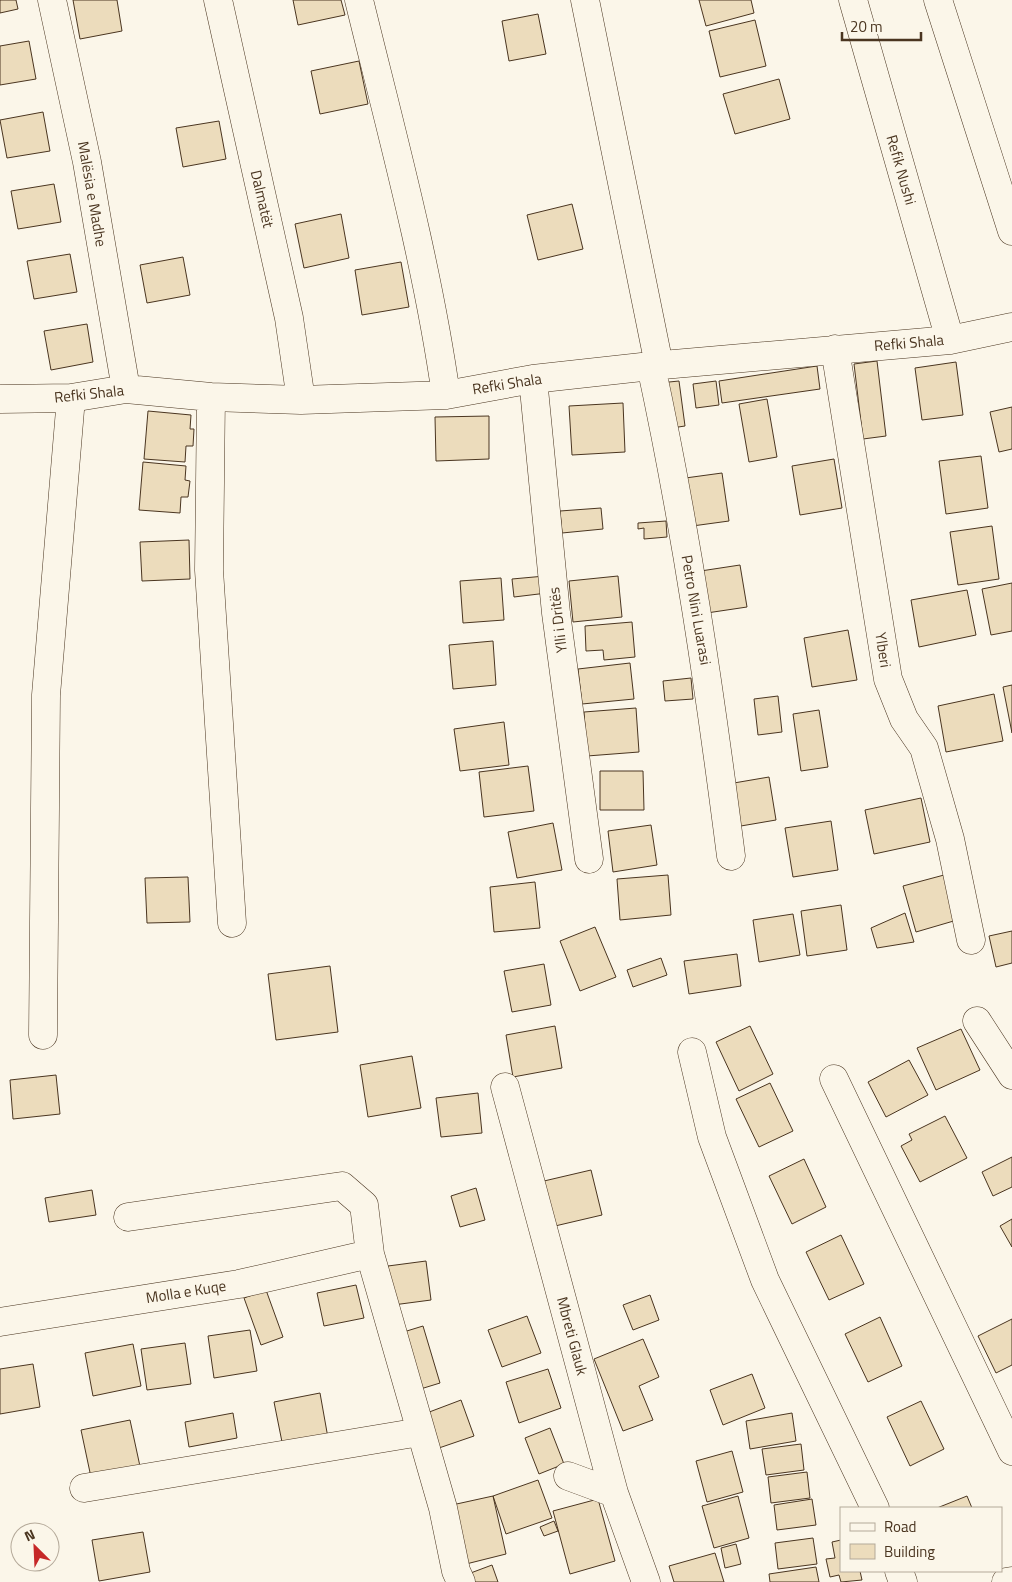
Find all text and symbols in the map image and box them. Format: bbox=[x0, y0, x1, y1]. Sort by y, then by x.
scale bar bbox=[842, 10, 921, 42]
text: 20 m bbox=[850, 15, 883, 38]
street label: Refik Nushi bbox=[881, 132, 922, 208]
street label: Malësia e Madhe bbox=[72, 139, 113, 248]
street label: Dalmatët bbox=[245, 168, 280, 231]
street label: Refki Shala bbox=[873, 328, 945, 357]
street label: Refki Shala bbox=[470, 367, 544, 400]
street label: Refki Shala bbox=[53, 378, 125, 409]
street label: Petro Nini Luarasi bbox=[675, 553, 717, 667]
street label: Ylli i Dritës bbox=[542, 586, 573, 654]
street label: Ylberi bbox=[869, 631, 898, 669]
street label: Molla e Kuqe bbox=[144, 1274, 228, 1309]
street label: Mbreti Glauk bbox=[551, 1294, 594, 1378]
legend bbox=[840, 1507, 1002, 1572]
text: Road bbox=[884, 1515, 916, 1538]
north arrow bbox=[10, 1522, 60, 1572]
text: N bbox=[21, 1523, 38, 1546]
text: Building bbox=[884, 1540, 935, 1563]

